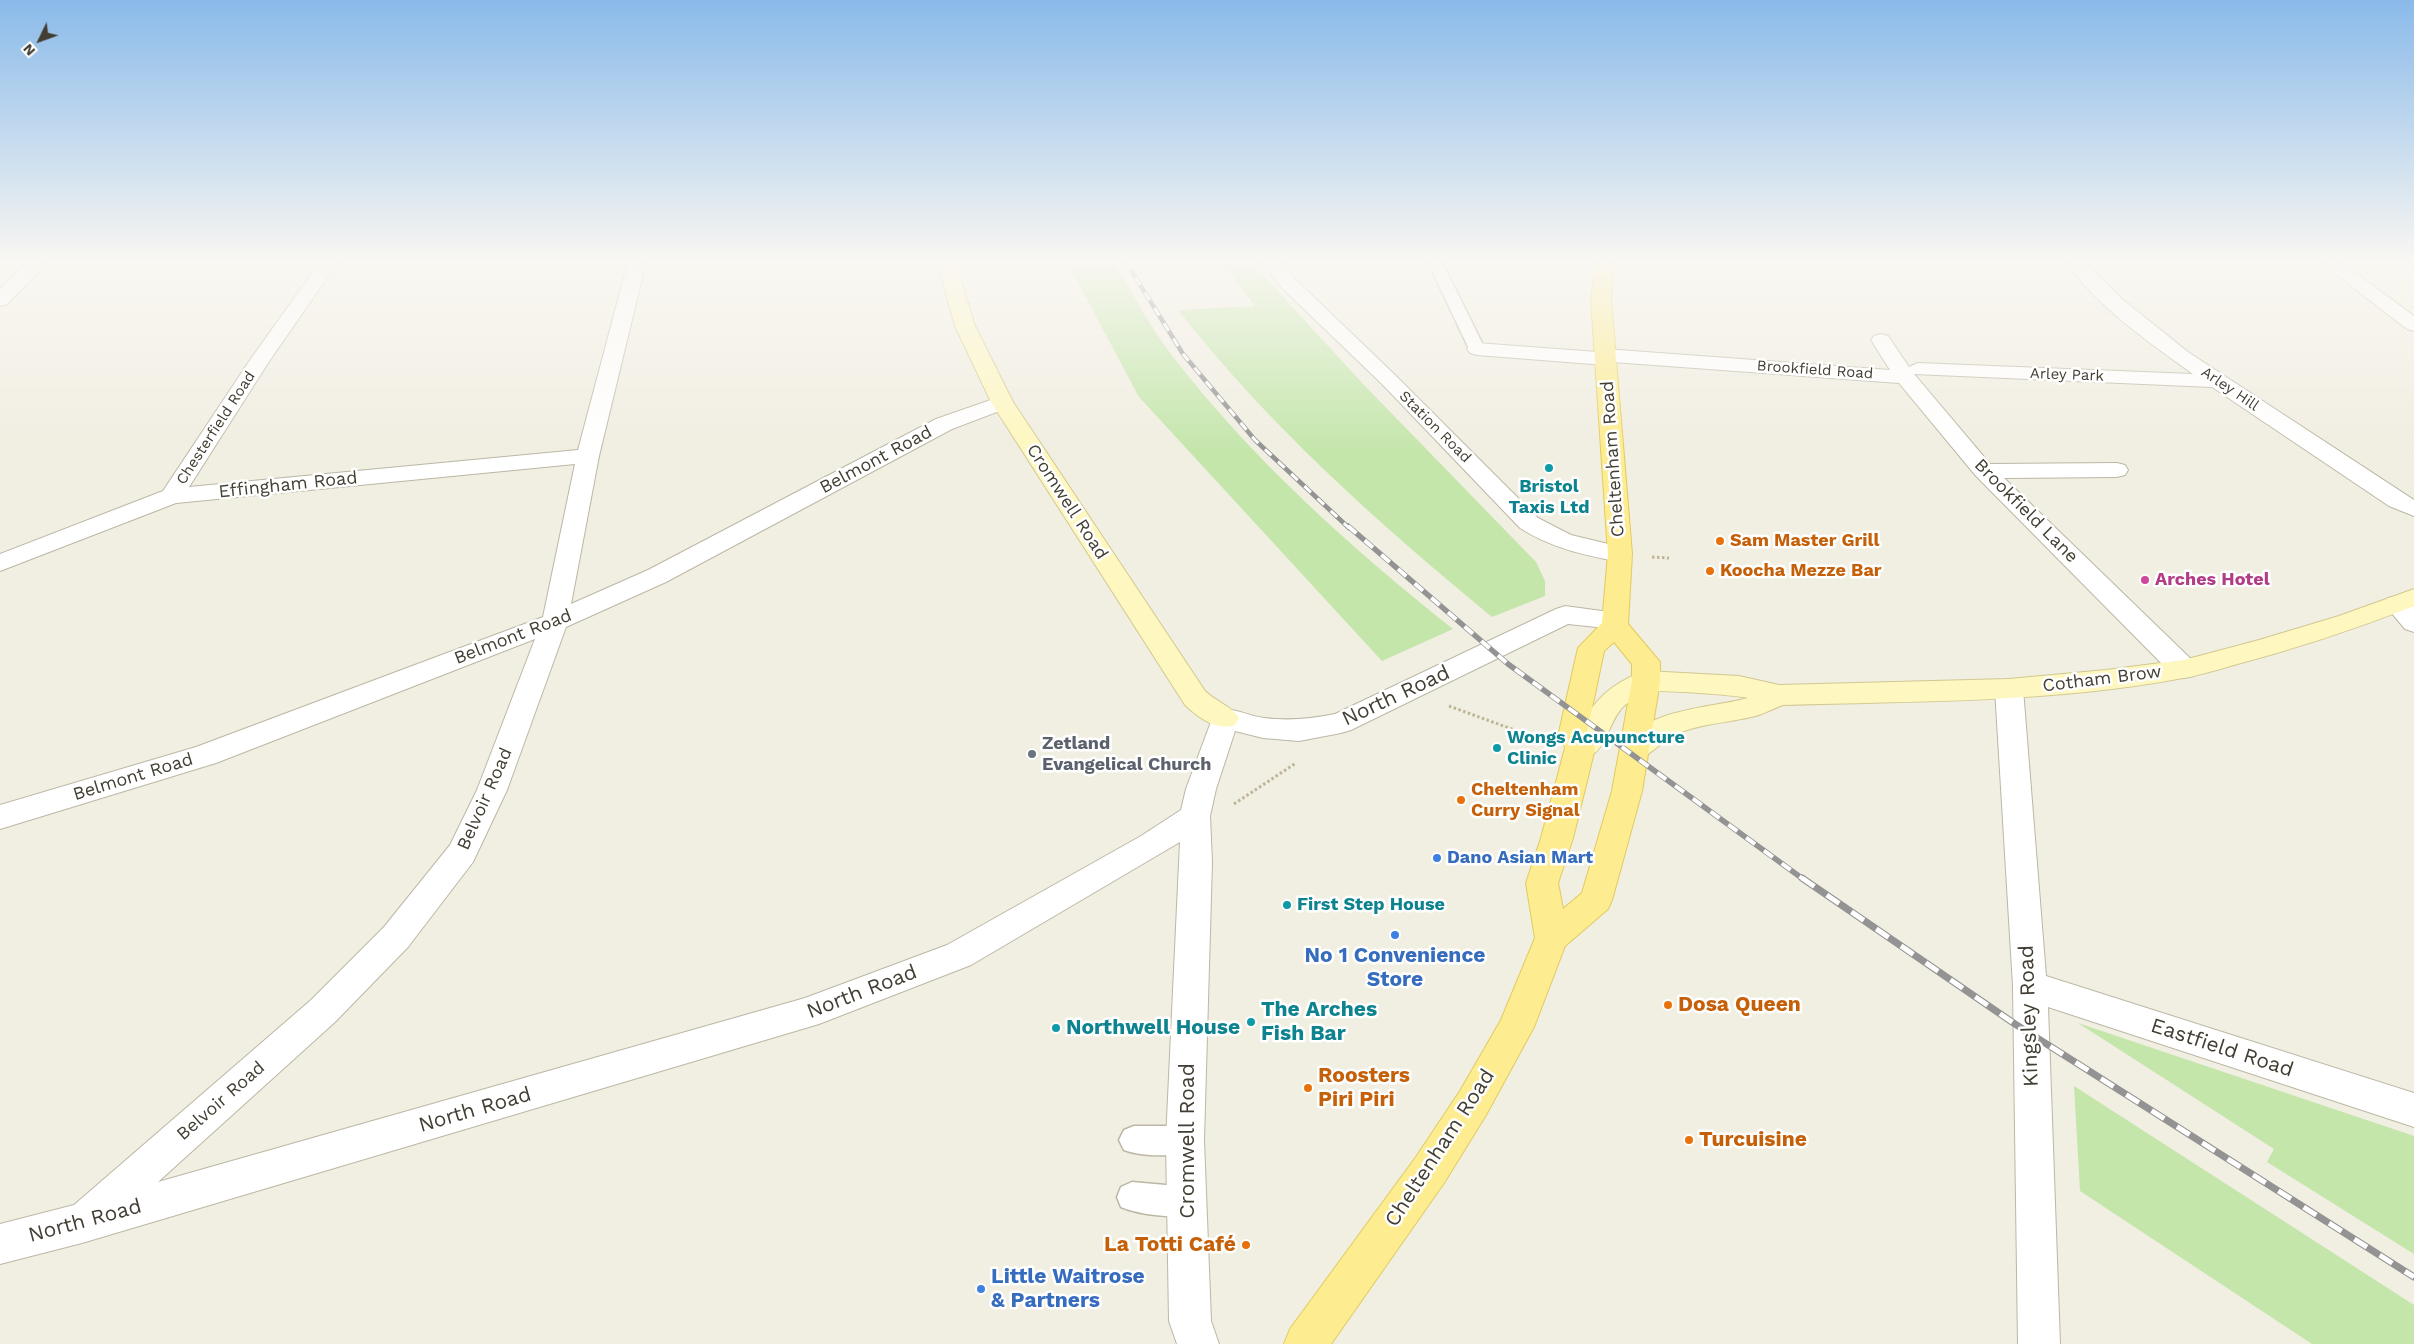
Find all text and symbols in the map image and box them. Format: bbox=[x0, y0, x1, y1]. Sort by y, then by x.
north arrow bbox=[15, 15, 65, 65]
text: N bbox=[19, 41, 38, 59]
street label: Brookfield Road bbox=[1756, 357, 1874, 383]
street label: Arley Hill bbox=[2198, 363, 2262, 415]
street label: Arley Park bbox=[2030, 365, 2104, 385]
street label: Chesterfield Road bbox=[173, 368, 259, 488]
street label: Cheltenham Road bbox=[1597, 380, 1629, 538]
street label: Station Road bbox=[1395, 387, 1475, 467]
street label: Belmont Road bbox=[816, 421, 936, 499]
street label: Cromwell Road bbox=[1022, 440, 1112, 564]
street label: Brookfield Lane bbox=[1969, 454, 2083, 568]
marker: Bristol Taxis Ltd bbox=[1543, 462, 1555, 474]
street label: Effingham Road bbox=[218, 467, 358, 503]
place label: Bristol Taxis Ltd bbox=[1509, 476, 1589, 518]
place label: Sam Master Grill bbox=[1730, 530, 1879, 552]
marker: Sam Master Grill bbox=[1714, 535, 1726, 547]
place label: Koocha Mezze Bar bbox=[1720, 560, 1882, 582]
marker: Koocha Mezze Bar bbox=[1704, 565, 1716, 577]
place label: Arches Hotel bbox=[2155, 569, 2270, 591]
marker: Arches Hotel bbox=[2139, 574, 2151, 586]
street label: Belmont Road bbox=[451, 605, 575, 669]
street label: North Road bbox=[1338, 660, 1454, 732]
street label: Cotham Brow bbox=[2041, 661, 2163, 697]
place label: Wongs Acupuncture Clinic bbox=[1507, 727, 1685, 770]
place label: Zetland Evangelical Church bbox=[1042, 733, 1211, 776]
marker: Wongs Acupuncture Clinic bbox=[1491, 742, 1503, 754]
street label: Belvoir Road bbox=[453, 745, 517, 853]
marker: Zetland Evangelical Church bbox=[1026, 748, 1038, 760]
street label: Belmont Road bbox=[70, 749, 196, 805]
place label: Cheltenham Curry Signal bbox=[1471, 779, 1580, 822]
marker: Cheltenham Curry Signal bbox=[1455, 794, 1467, 806]
place label: Dano Asian Mart bbox=[1447, 847, 1593, 869]
marker: Dano Asian Mart bbox=[1431, 852, 1443, 864]
place label: First Step House bbox=[1297, 894, 1445, 916]
marker: First Step House bbox=[1281, 899, 1293, 911]
marker: No 1 Convenience Store bbox=[1389, 929, 1401, 941]
place label: No 1 Convenience Store bbox=[1305, 943, 1485, 993]
street label: Kingsley Road bbox=[2014, 945, 2044, 1087]
street label: North Road bbox=[803, 959, 921, 1025]
place label: Dosa Queen bbox=[1678, 992, 1801, 1018]
place label: The Arches Fish Bar bbox=[1261, 997, 1377, 1047]
marker: Dosa Queen bbox=[1662, 999, 1674, 1011]
street label: Eastfield Road bbox=[2147, 1013, 2297, 1083]
place label: Northwell House bbox=[1066, 1015, 1240, 1041]
marker: The Arches Fish Bar bbox=[1245, 1016, 1257, 1028]
marker: Northwell House bbox=[1050, 1022, 1062, 1034]
street label: Belvoir Road bbox=[173, 1057, 269, 1145]
street label: Cromwell Road bbox=[1175, 1063, 1201, 1219]
place label: Roosters Piri Piri bbox=[1318, 1063, 1410, 1113]
street label: Cheltenham Road bbox=[1380, 1064, 1500, 1232]
street label: North Road bbox=[416, 1082, 534, 1138]
marker: Roosters Piri Piri bbox=[1302, 1082, 1314, 1094]
place label: Turcuisine bbox=[1699, 1127, 1807, 1153]
marker: Turcuisine bbox=[1683, 1134, 1695, 1146]
street label: North Road bbox=[26, 1194, 144, 1248]
place label: La Totti Café bbox=[1104, 1232, 1236, 1258]
marker: La Totti Café bbox=[1240, 1239, 1252, 1251]
place label: Little Waitrose & Partners bbox=[991, 1264, 1145, 1314]
marker: Little Waitrose & Partners bbox=[975, 1283, 987, 1295]

